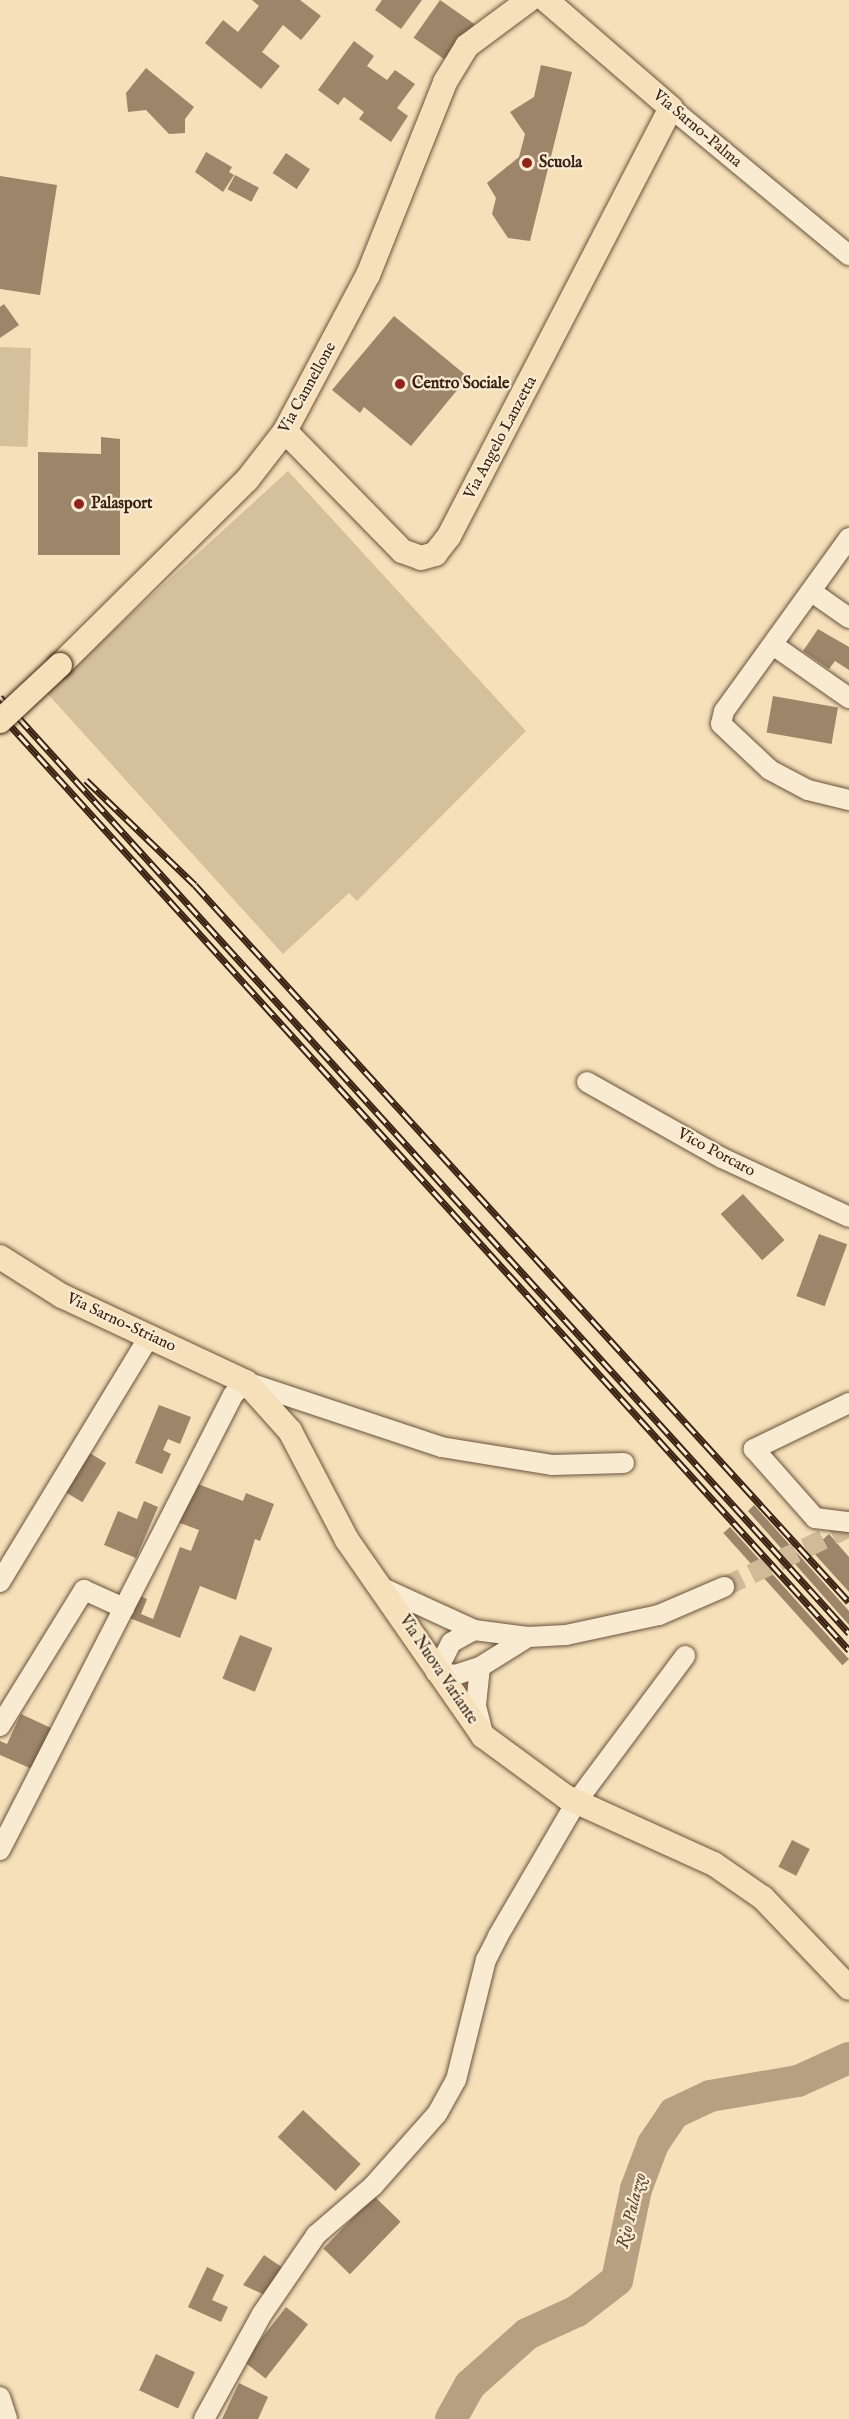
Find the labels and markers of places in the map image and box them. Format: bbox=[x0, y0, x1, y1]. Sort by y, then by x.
place label: Scuola bbox=[539, 153, 582, 173]
marker: Scuola bbox=[520, 156, 534, 170]
place label: Centro Sociale bbox=[412, 374, 509, 394]
marker: Centro Sociale bbox=[393, 377, 407, 391]
place label: Palasport bbox=[91, 494, 153, 514]
marker: Palasport bbox=[72, 497, 86, 511]

